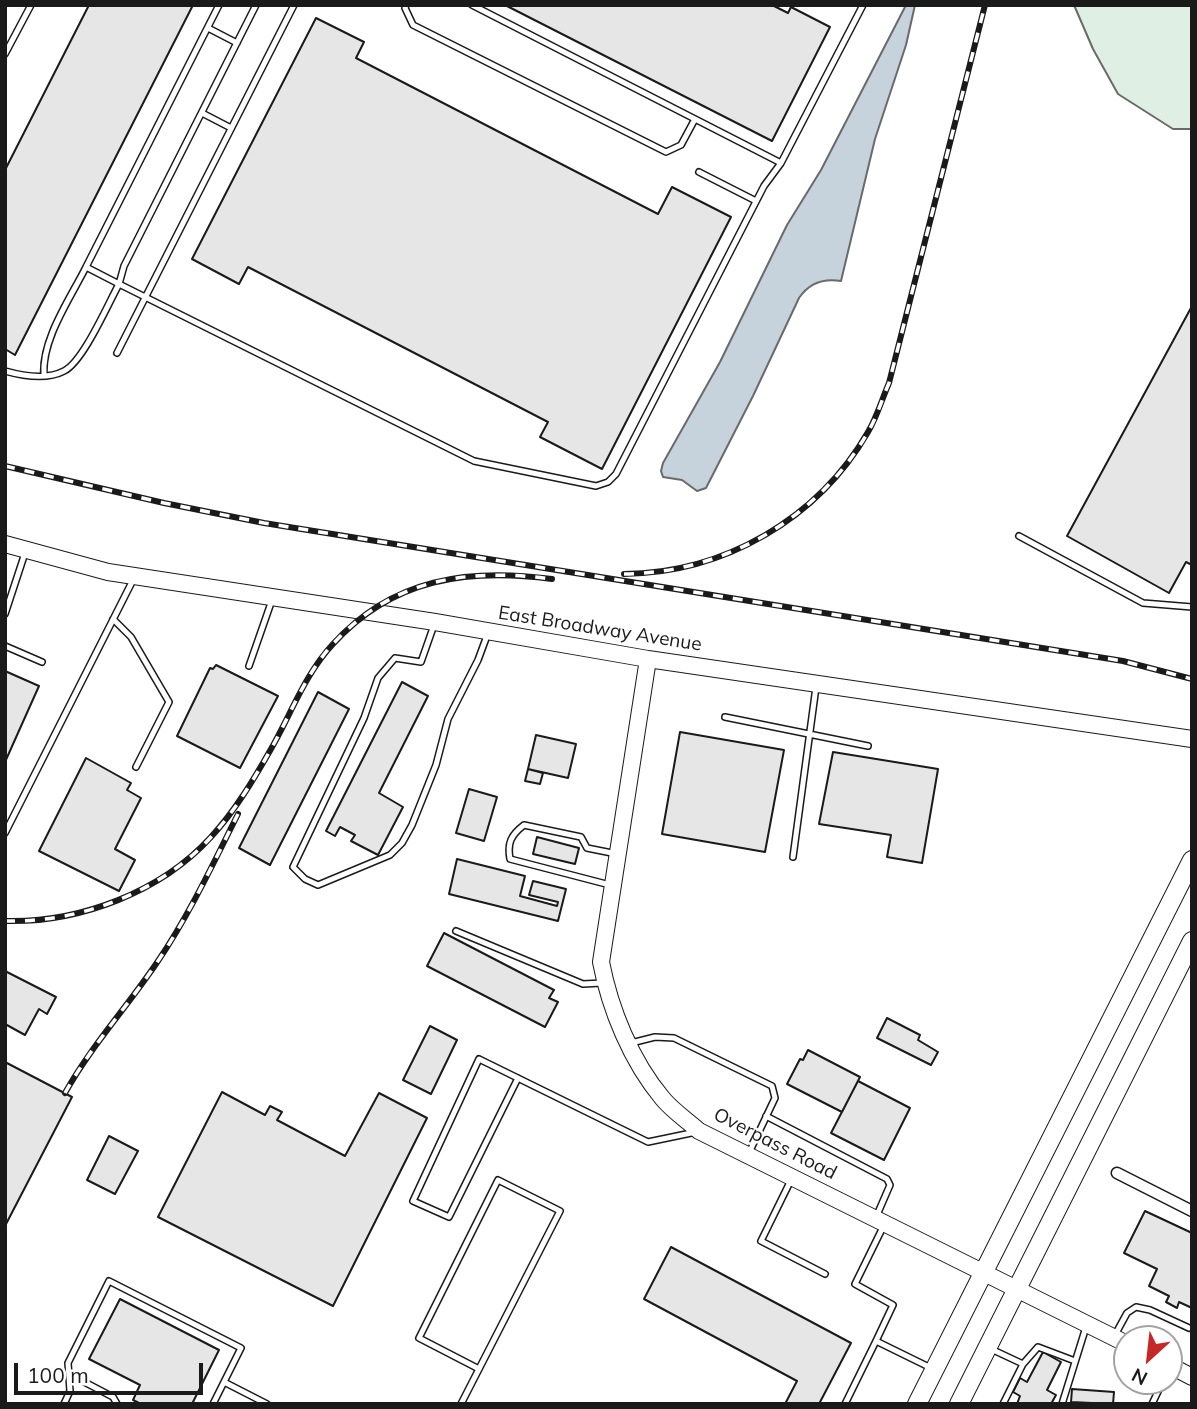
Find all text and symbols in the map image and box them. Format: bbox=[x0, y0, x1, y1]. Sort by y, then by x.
street label: East Broadway Avenue bbox=[497, 602, 703, 656]
street label: Overpass Road bbox=[710, 1103, 840, 1185]
north arrow bbox=[1113, 1325, 1183, 1395]
scale bar bbox=[18, 1350, 206, 1394]
text: 100 m bbox=[27, 1362, 89, 1388]
text: N bbox=[1128, 1363, 1151, 1391]

